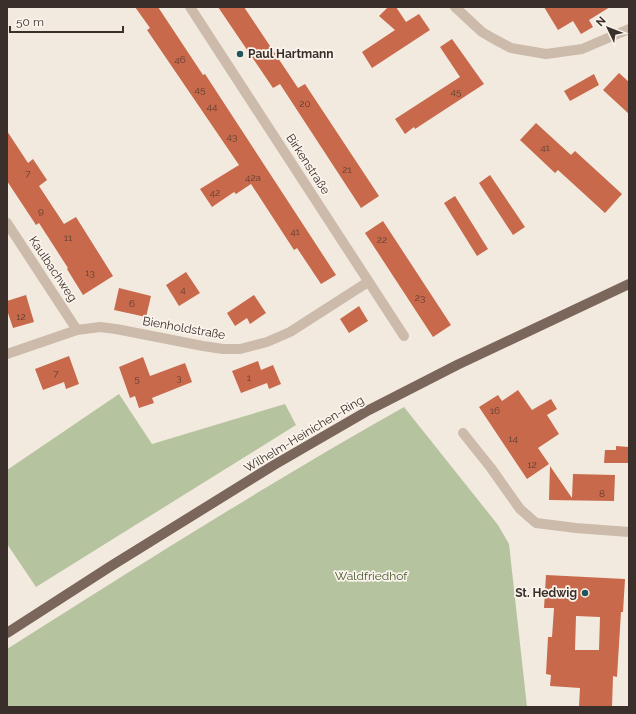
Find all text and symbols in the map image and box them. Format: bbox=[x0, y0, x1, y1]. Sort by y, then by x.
scale bar bbox=[10, 8, 123, 34]
north arrow bbox=[588, 8, 628, 48]
text: N bbox=[593, 14, 609, 29]
text: 50 m bbox=[16, 15, 44, 29]
place label: Paul Hartmann bbox=[248, 47, 334, 61]
marker: Paul Hartmann bbox=[235, 49, 245, 59]
house number: 46 bbox=[174, 54, 186, 65]
house number: 45 bbox=[195, 84, 206, 95]
house number: 45 bbox=[451, 86, 462, 97]
house number: 20 bbox=[299, 98, 311, 109]
house number: 44 bbox=[207, 101, 218, 112]
house number: 43 bbox=[227, 131, 237, 142]
street label: Birkenstraße bbox=[283, 131, 333, 197]
house number: 41 bbox=[540, 142, 551, 153]
house number: 21 bbox=[342, 164, 352, 175]
house number: 7 bbox=[25, 168, 31, 179]
house number: 42a bbox=[245, 172, 261, 183]
house number: 42 bbox=[210, 187, 220, 198]
house number: 9 bbox=[38, 205, 44, 216]
house number: 41 bbox=[290, 226, 301, 237]
house number: 11 bbox=[64, 232, 73, 243]
street label: Kaulbachweg bbox=[26, 234, 80, 304]
house number: 22 bbox=[377, 234, 387, 245]
house number: 13 bbox=[85, 267, 95, 278]
house number: 4 bbox=[180, 284, 186, 295]
house number: 23 bbox=[415, 292, 425, 303]
house number: 6 bbox=[129, 298, 135, 309]
house number: 12 bbox=[16, 311, 26, 322]
street label: Bienholdstraße bbox=[142, 314, 226, 342]
house number: 7 bbox=[53, 368, 59, 379]
house number: 3 bbox=[176, 372, 182, 383]
house number: 1 bbox=[247, 372, 252, 383]
house number: 5 bbox=[134, 373, 140, 384]
street label: Wilhelm-Heinichen-Ring bbox=[242, 393, 366, 475]
house number: 16 bbox=[490, 405, 500, 416]
house number: 14 bbox=[508, 433, 518, 444]
house number: 12 bbox=[527, 459, 537, 470]
house number: 8 bbox=[599, 488, 605, 499]
park label: Waldfriedhof bbox=[335, 569, 408, 583]
place label: St. Hedwig bbox=[515, 586, 577, 600]
marker: St. Hedwig bbox=[580, 588, 590, 598]

